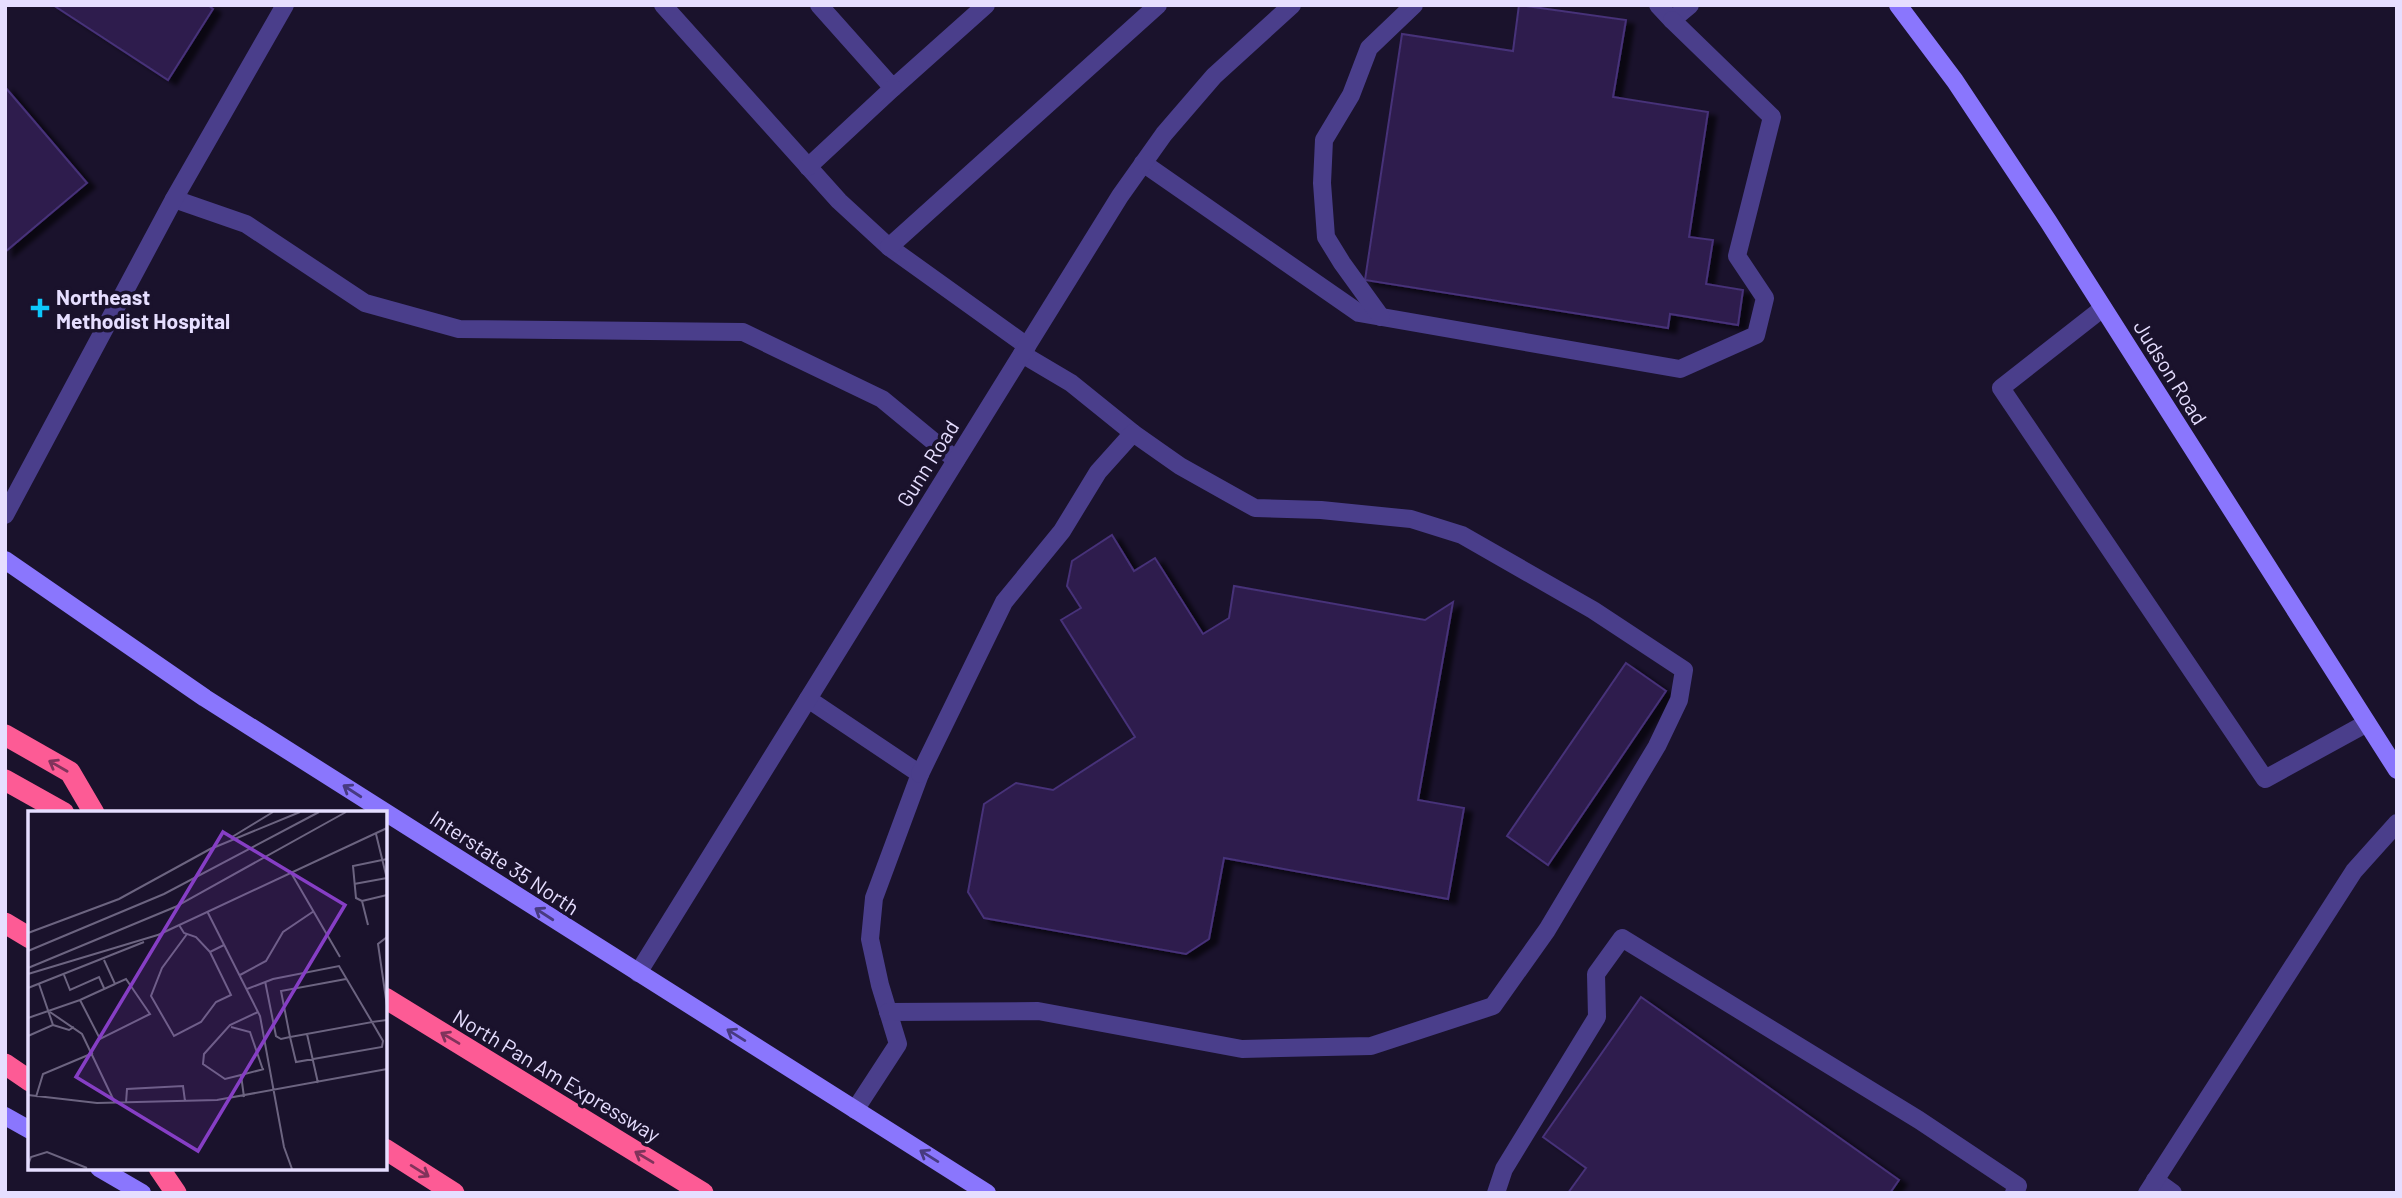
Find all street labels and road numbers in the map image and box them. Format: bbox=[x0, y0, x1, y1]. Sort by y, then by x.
street label: Judson Road bbox=[2129, 315, 2213, 429]
street label: Gunn Road bbox=[891, 415, 963, 511]
street label: Interstate 35 North bbox=[426, 805, 584, 919]
street label: North Pan Am Expressway bbox=[449, 1003, 665, 1147]

